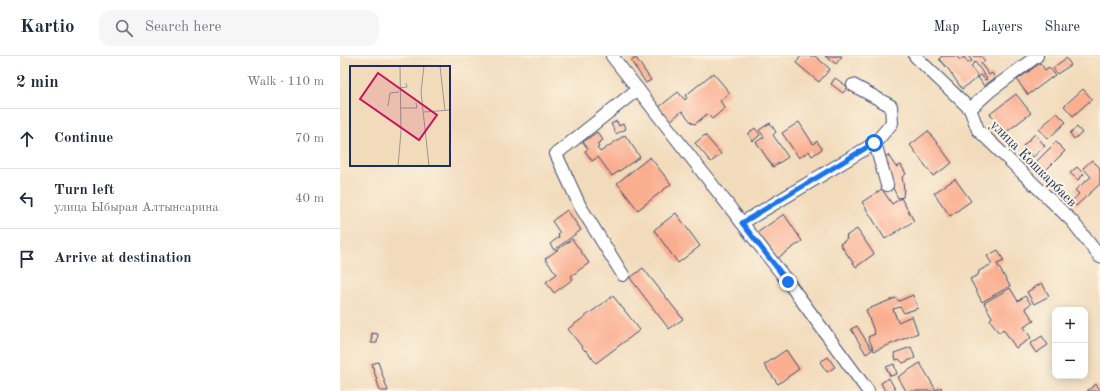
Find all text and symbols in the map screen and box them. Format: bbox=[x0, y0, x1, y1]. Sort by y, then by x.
search box bbox=[99, 10, 379, 46]
icon: search bbox=[113, 17, 135, 39]
text: Kartio bbox=[20, 18, 75, 37]
text: Search here bbox=[145, 20, 221, 35]
text: Map bbox=[934, 20, 960, 34]
text: Layers bbox=[982, 20, 1023, 34]
text: Share bbox=[1045, 20, 1080, 34]
inset map bbox=[350, 66, 450, 166]
text: 2 min bbox=[16, 74, 59, 91]
text: Walk · 110 m bbox=[247, 75, 324, 88]
street label: улица Кошкарбаев bbox=[987, 118, 1079, 210]
icon: ahead bbox=[16, 128, 38, 150]
text: Continue bbox=[54, 131, 113, 146]
text: 70 m bbox=[295, 132, 324, 145]
route start bbox=[865, 134, 883, 152]
text: Turn left bbox=[54, 183, 114, 198]
icon: left bbox=[16, 188, 38, 210]
text: 40 m bbox=[295, 192, 324, 205]
text: улица Ыбырая Алтынсарина bbox=[54, 201, 219, 214]
icon: arrive bbox=[16, 248, 38, 270]
text: Arrive at destination bbox=[54, 251, 192, 266]
route end bbox=[779, 273, 797, 291]
map controls bbox=[1052, 307, 1088, 379]
button: + bbox=[1052, 307, 1088, 343]
button: − bbox=[1052, 343, 1088, 379]

